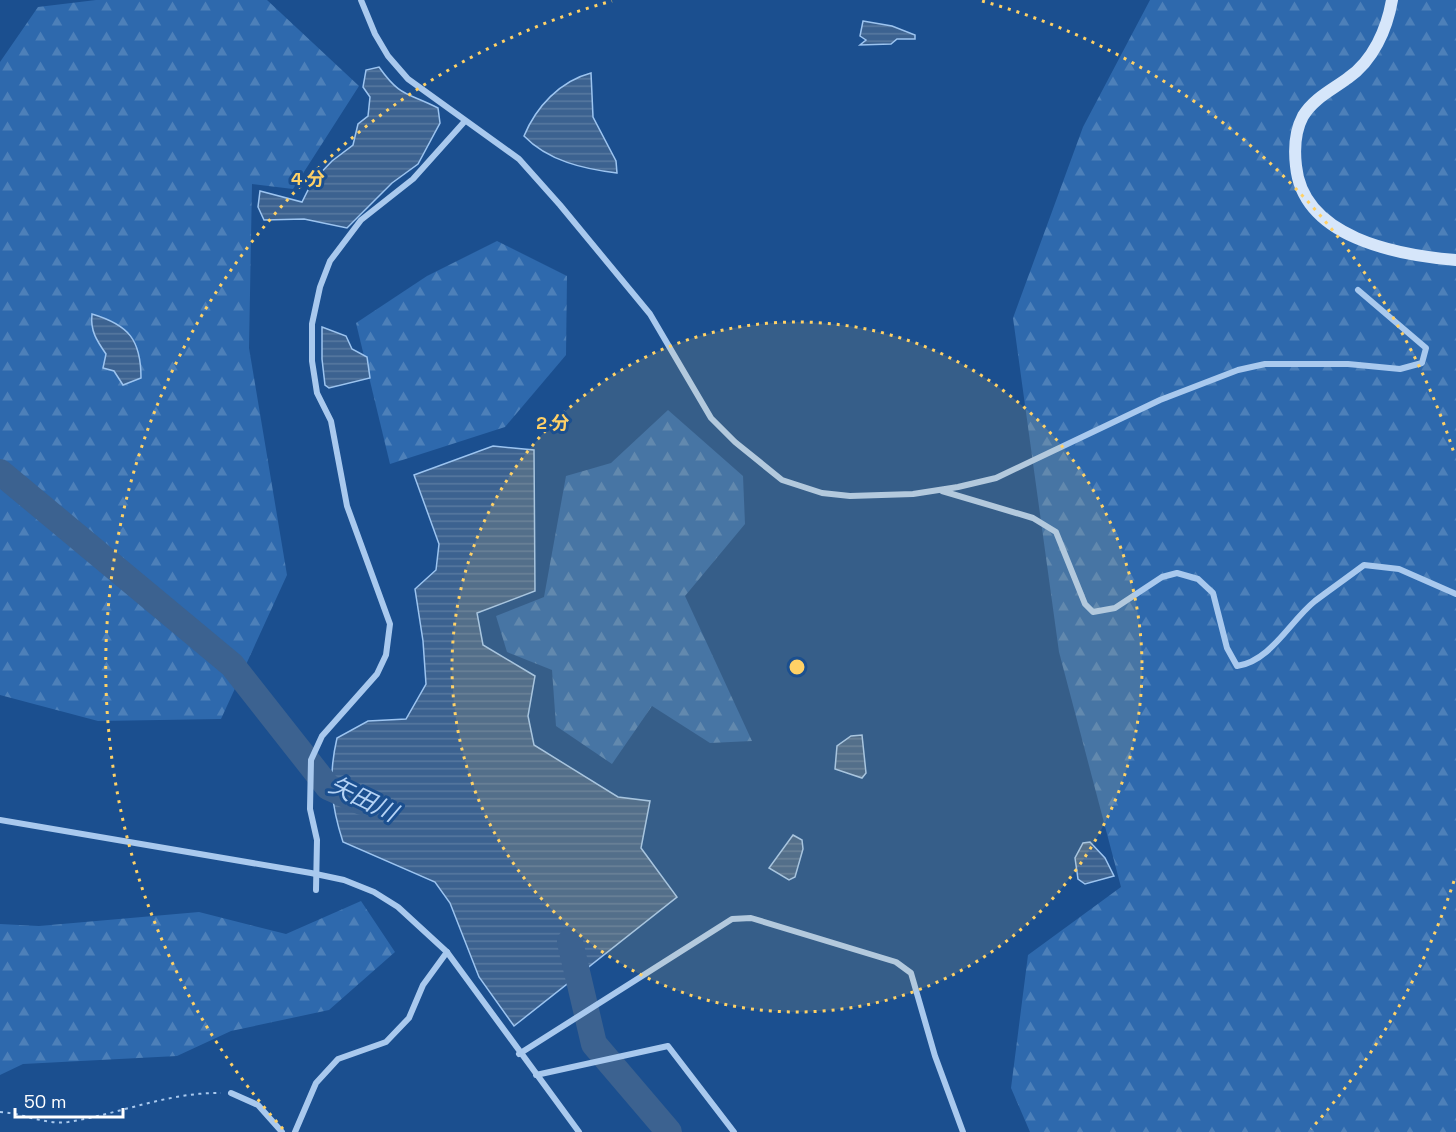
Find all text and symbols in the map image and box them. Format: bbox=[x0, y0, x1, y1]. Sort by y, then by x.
text: 4 分 bbox=[291, 167, 325, 190]
text: 2 分 bbox=[536, 411, 570, 434]
centre of rings bbox=[787, 657, 807, 677]
water label: 矢田川 bbox=[324, 769, 405, 830]
scale bar bbox=[15, 1081, 123, 1119]
text: 50 m bbox=[24, 1090, 66, 1113]

